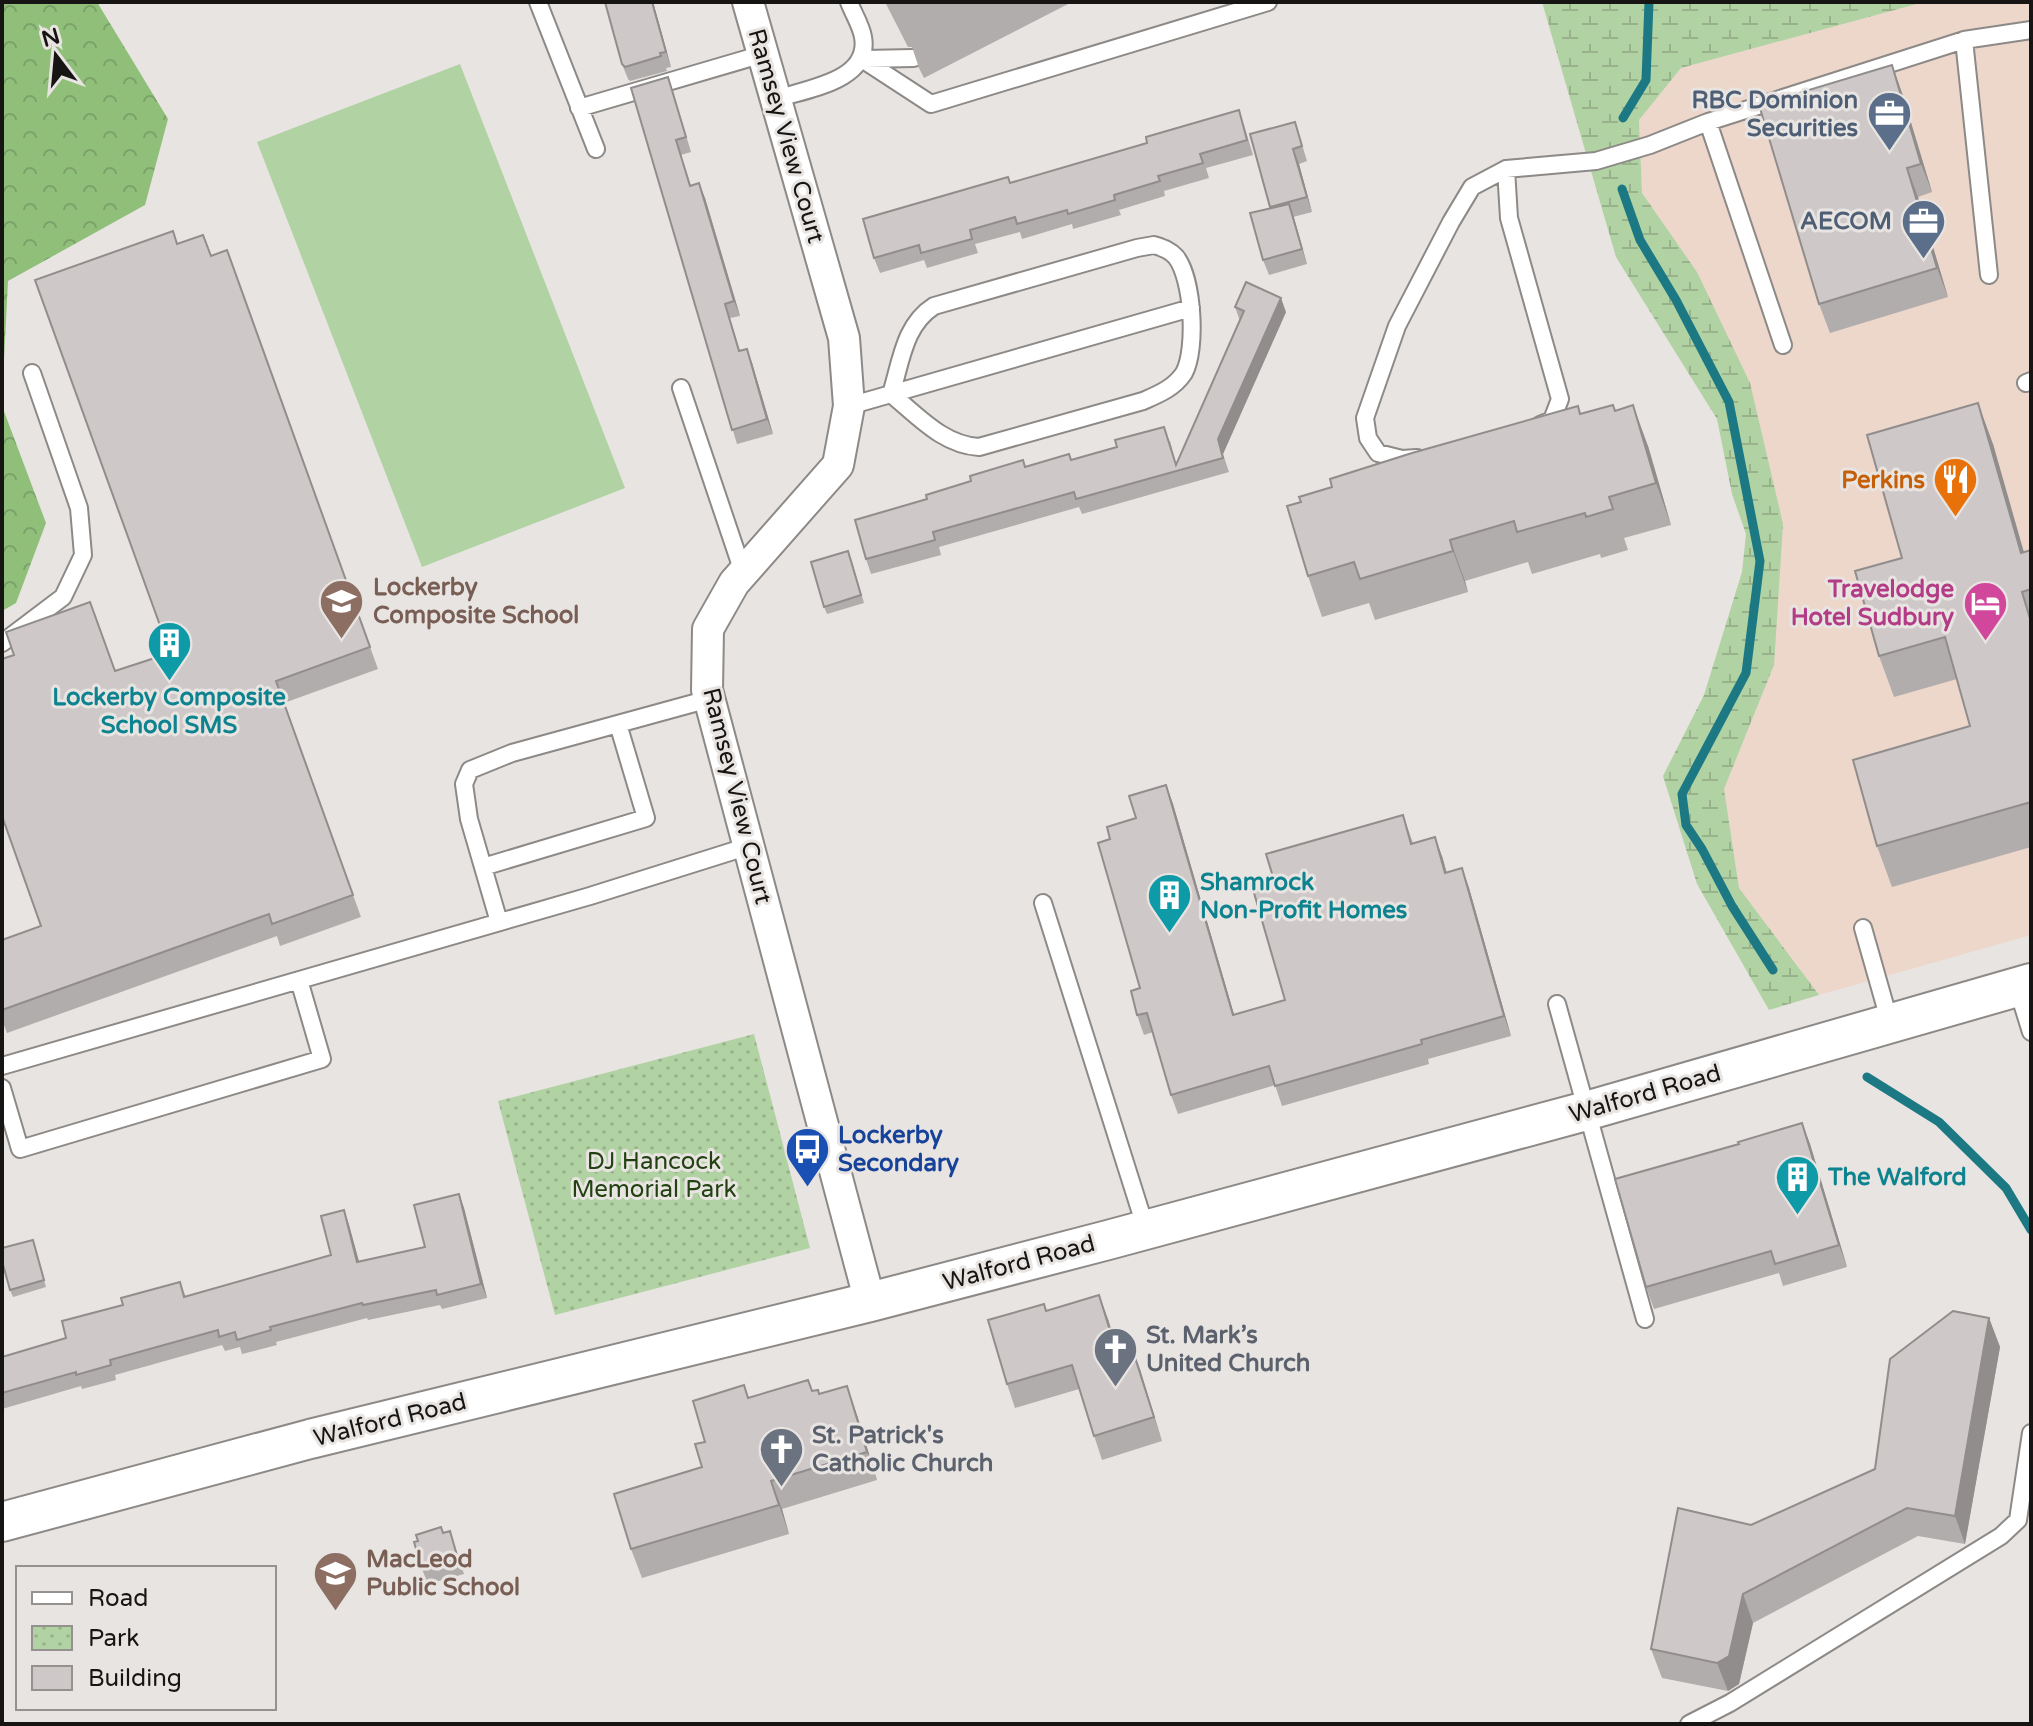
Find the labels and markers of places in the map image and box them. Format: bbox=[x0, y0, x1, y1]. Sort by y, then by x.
place label: RBC Dominion Securities bbox=[1691, 86, 1858, 143]
office icon: RBC Dominion Securities bbox=[1865, 90, 1913, 153]
office icon: AECOM bbox=[1899, 197, 1947, 260]
place label: AECOM bbox=[1800, 207, 1892, 236]
restaurant icon: Perkins bbox=[1932, 456, 1980, 519]
place label: Perkins bbox=[1841, 466, 1925, 495]
place label: Lockerby Composite School bbox=[373, 573, 579, 630]
place label: Travelodge Hotel Sudbury bbox=[1791, 575, 1954, 632]
school or university icon: Lockerby Composite School bbox=[318, 577, 366, 640]
hotel icon: Travelodge Hotel Sudbury bbox=[1961, 579, 2009, 642]
building icon: Lockerby Composite School SMS bbox=[145, 619, 193, 682]
place label: Lockerby Composite School SMS bbox=[52, 683, 286, 740]
place label: Shamrock Non-Profit Homes bbox=[1200, 868, 1407, 925]
building icon: Shamrock Non-Profit Homes bbox=[1145, 872, 1193, 935]
place label: Lockerby Secondary bbox=[838, 1121, 959, 1178]
bus stop icon: Lockerby Secondary bbox=[783, 1125, 831, 1188]
building icon: The Walford bbox=[1773, 1153, 1821, 1216]
place label: The Walford bbox=[1827, 1163, 1967, 1192]
place label: St. Mark’s United Church bbox=[1146, 1321, 1310, 1378]
church icon: St. Mark’s United Church bbox=[1091, 1325, 1139, 1388]
place label: St. Patrick's Catholic Church bbox=[812, 1421, 993, 1478]
church icon: St. Patrick's Catholic Church bbox=[757, 1425, 805, 1488]
place label: MacLeod Public School bbox=[366, 1545, 520, 1602]
school or university icon: MacLeod Public School bbox=[311, 1549, 359, 1612]

